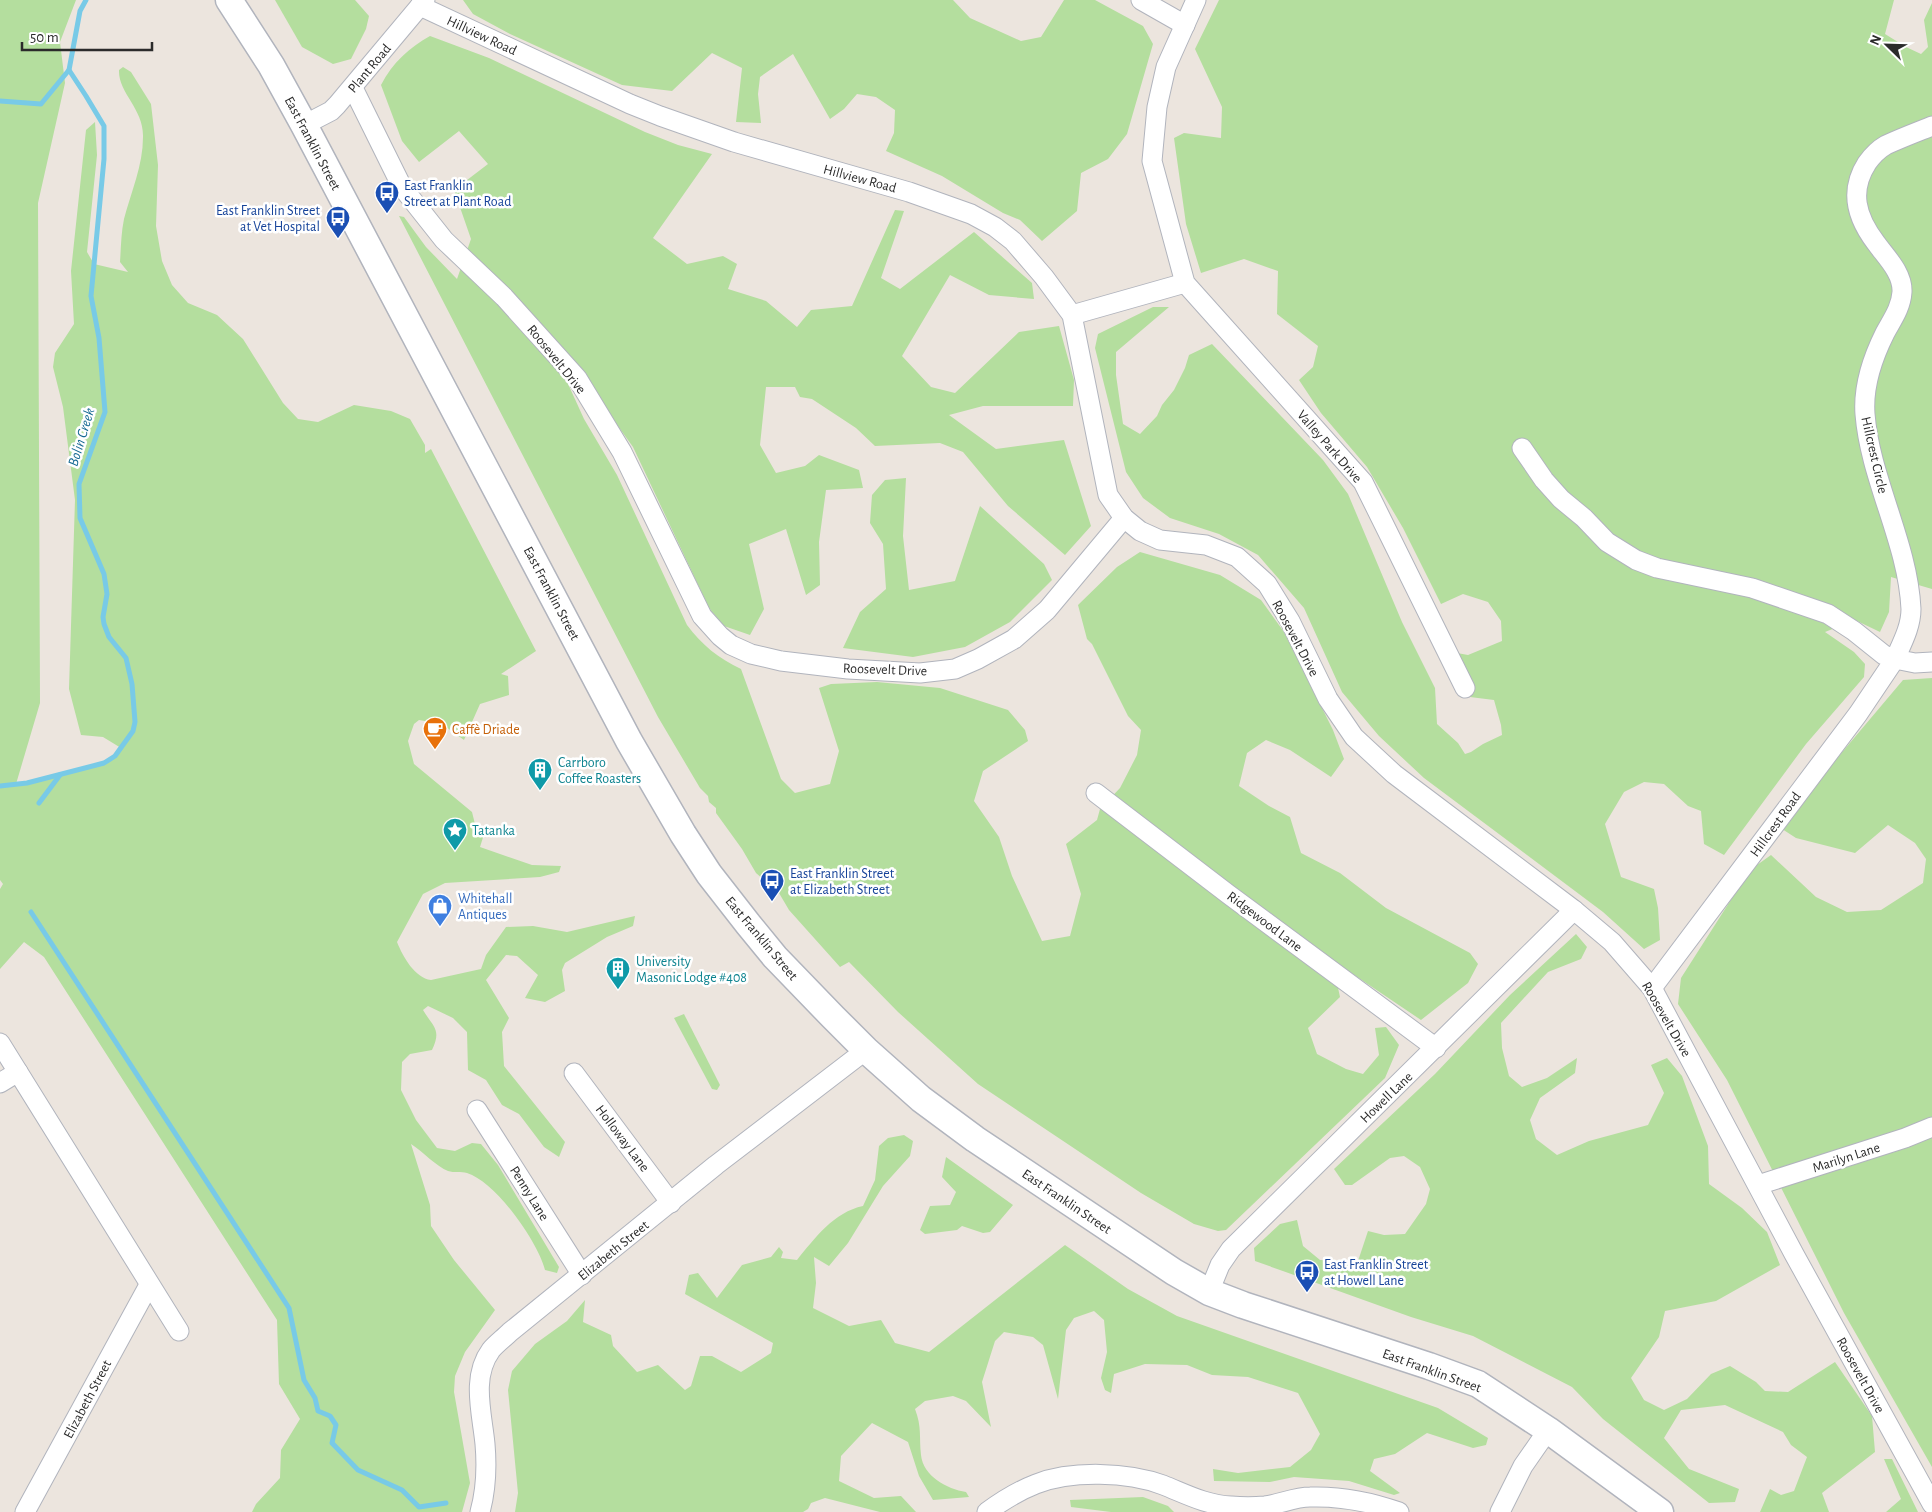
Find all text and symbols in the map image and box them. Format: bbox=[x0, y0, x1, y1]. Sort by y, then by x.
street label: Hillview Road bbox=[445, 14, 519, 58]
scale bar bbox=[22, 20, 152, 52]
north arrow bbox=[1862, 20, 1912, 70]
text: 50 m bbox=[30, 30, 59, 45]
text: N bbox=[1868, 33, 1884, 48]
street label: Plant Road bbox=[345, 42, 394, 96]
street label: East Franklin Street bbox=[281, 94, 343, 193]
street label: Hillview Road bbox=[822, 162, 898, 195]
place label: East Franklin Street at Plant Road bbox=[404, 179, 511, 209]
bus stop icon: East Franklin Street at Plant Road bbox=[374, 180, 400, 214]
place label: East Franklin Street at Vet Hospital bbox=[216, 204, 321, 234]
bus stop icon: East Franklin Street at Vet Hospital bbox=[325, 205, 351, 239]
street label: Roosevelt Drive bbox=[524, 323, 588, 397]
water label: Bolin Creek bbox=[66, 406, 97, 468]
street label: Valley Park Drive bbox=[1294, 408, 1364, 486]
street label: Hillcrest Circle bbox=[1858, 415, 1890, 495]
street label: East Franklin Street bbox=[520, 544, 582, 643]
street label: Roosevelt Drive bbox=[1269, 598, 1321, 679]
street label: Roosevelt Drive bbox=[843, 662, 927, 678]
cafe icon: Caffè Driade bbox=[422, 716, 448, 750]
place label: Caffè Driade bbox=[452, 723, 520, 737]
place label: Carrboro Coffee Roasters bbox=[558, 756, 641, 786]
building icon: Carrboro Coffee Roasters bbox=[527, 757, 553, 791]
street label: Hillcrest Road bbox=[1748, 790, 1804, 859]
place icon: Tatanka bbox=[442, 817, 468, 851]
place label: Tatanka bbox=[472, 824, 516, 838]
place label: East Franklin Street at Elizabeth Street bbox=[790, 867, 895, 897]
bus stop icon: East Franklin Street at Elizabeth Street bbox=[759, 868, 785, 902]
street label: Ridgewood Lane bbox=[1224, 889, 1305, 954]
place label: Whitehall Antiques bbox=[458, 892, 512, 922]
shop icon: Whitehall Antiques bbox=[427, 893, 453, 927]
street label: East Franklin Street bbox=[722, 894, 800, 983]
place label: University Masonic Lodge #408 bbox=[636, 955, 747, 985]
building icon: University Masonic Lodge #408 bbox=[605, 956, 631, 990]
street label: Roosevelt Drive bbox=[1639, 980, 1693, 1059]
street label: Howell Lane bbox=[1358, 1070, 1416, 1126]
street label: Holloway Lane bbox=[593, 1103, 652, 1175]
street label: Marilyn Lane bbox=[1811, 1140, 1882, 1175]
street label: Penny Lane bbox=[507, 1164, 551, 1223]
street label: East Franklin Street bbox=[1019, 1167, 1114, 1237]
street label: Elizabeth Street bbox=[576, 1218, 652, 1283]
place label: East Franklin Street at Howell Lane bbox=[1324, 1258, 1429, 1288]
bus stop icon: East Franklin Street at Howell Lane bbox=[1294, 1259, 1320, 1293]
street label: Roosevelt Drive bbox=[1834, 1335, 1887, 1416]
street label: East Franklin Street bbox=[1380, 1347, 1483, 1396]
street label: Elizabeth Street bbox=[61, 1358, 115, 1441]

